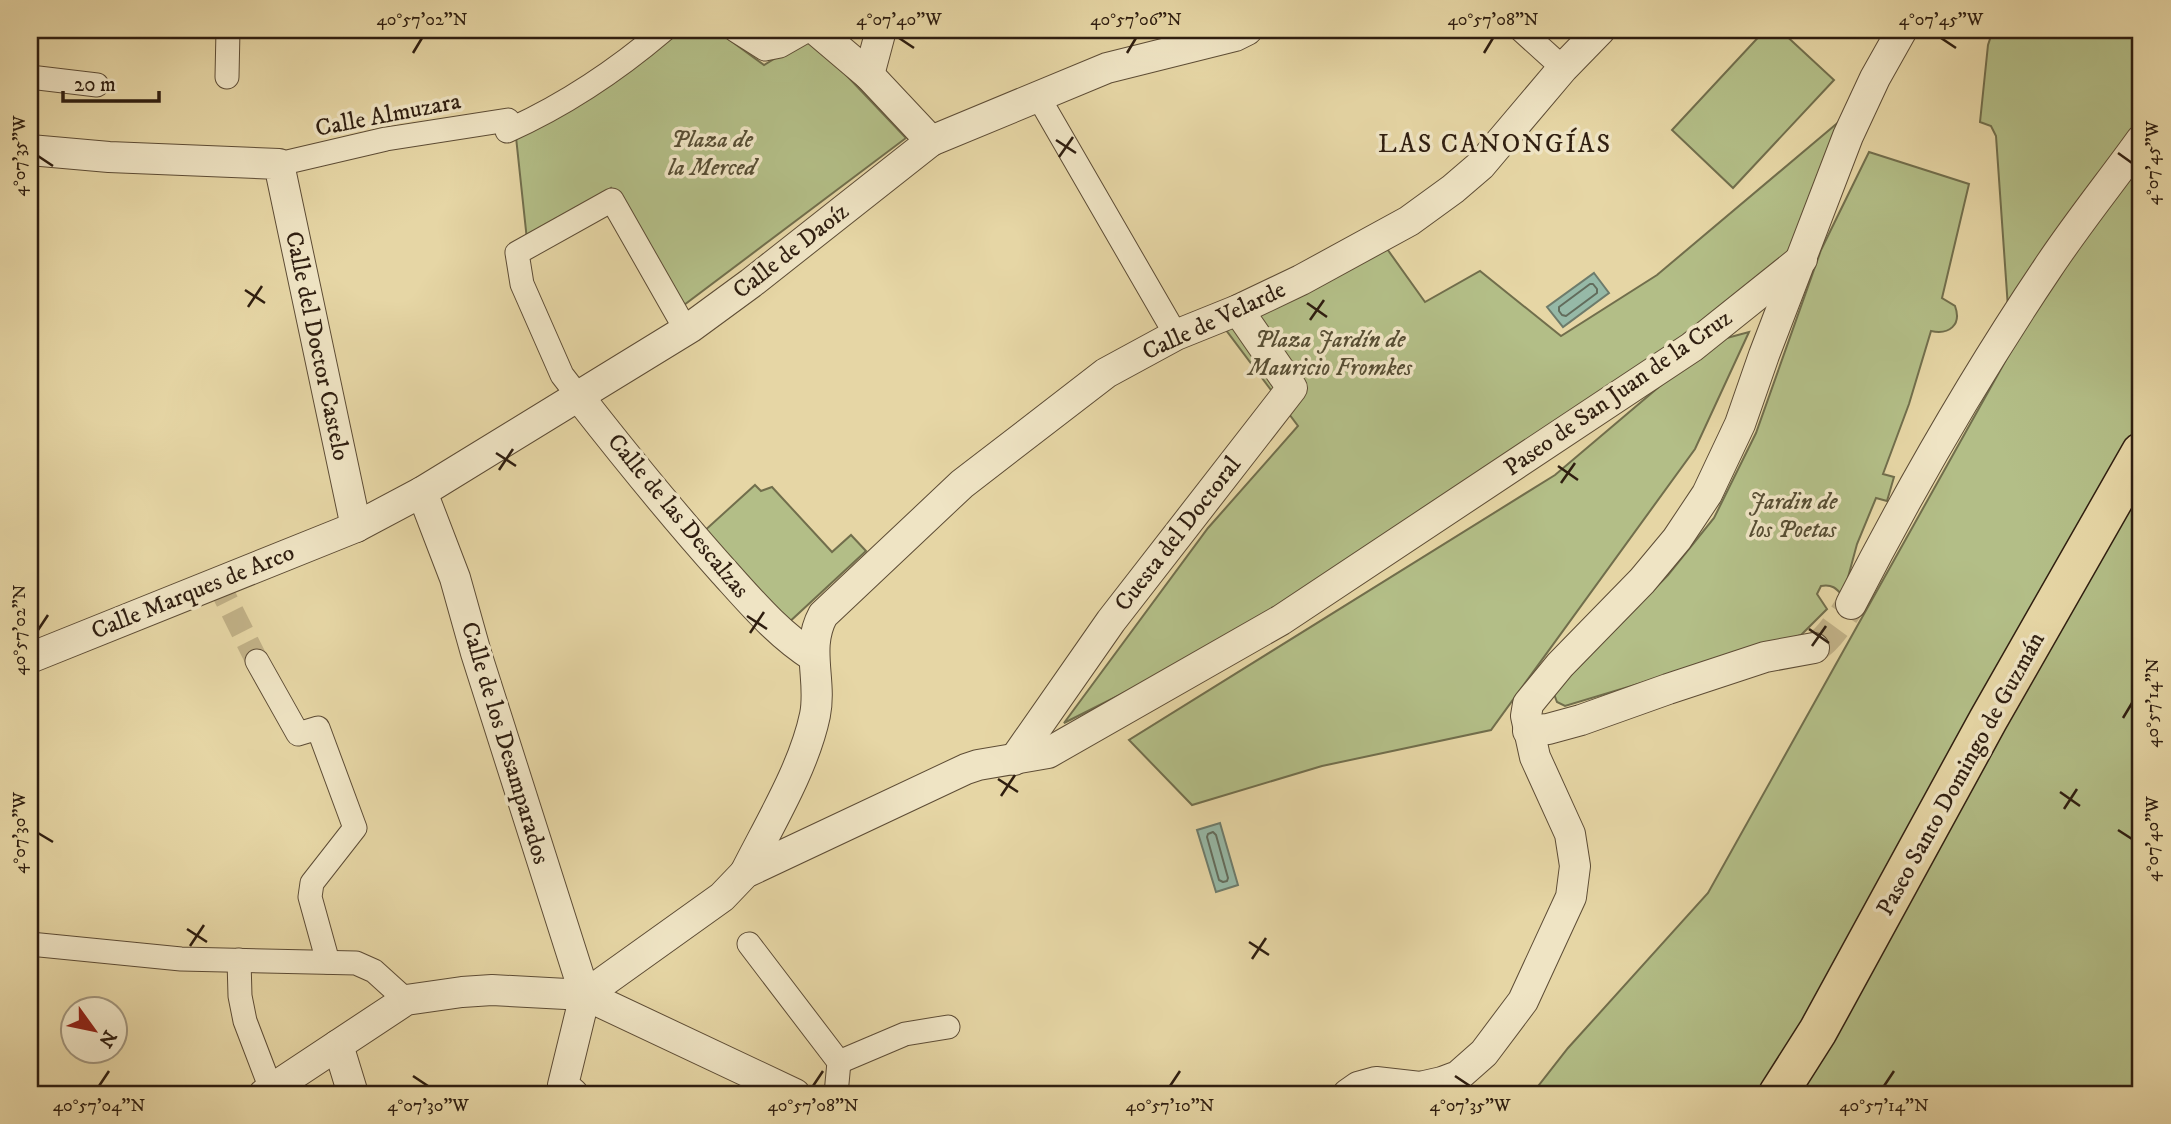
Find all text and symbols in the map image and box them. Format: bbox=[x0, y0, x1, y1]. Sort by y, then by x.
text: 40°57'02"N bbox=[376, 9, 468, 31]
text: 4°07'40"W bbox=[856, 9, 942, 31]
text: 40°57'06"N bbox=[1090, 9, 1182, 31]
text: 40°57'08"N bbox=[1447, 9, 1539, 31]
text: 4°07'45"W bbox=[1899, 9, 1984, 31]
scale bar bbox=[63, 60, 159, 104]
text: 20 m bbox=[74, 72, 116, 98]
street label: Calle Almuzara bbox=[313, 86, 464, 144]
text: 4°07'35"W bbox=[9, 115, 31, 196]
text: 4°07'45"W bbox=[2142, 120, 2164, 205]
park label: Plaza de la Merced bbox=[667, 125, 759, 183]
district label: LAS CANONGÍAS bbox=[1378, 127, 1612, 161]
street label: Calle de Daoíz bbox=[727, 196, 855, 306]
street label: Calle del Doctor Castelo bbox=[278, 229, 356, 463]
street label: Calle de Velarde bbox=[1138, 275, 1290, 367]
street label: Paseo de San Juan de la Cruz bbox=[1498, 303, 1738, 483]
park label: Plaza Jardín de Mauricio Fromkes bbox=[1246, 325, 1413, 383]
street label: Calle de las Descalzas bbox=[600, 428, 756, 604]
street label: Cuesta del Doctoral bbox=[1108, 450, 1248, 617]
park label: Jardin de los Poetas bbox=[1749, 487, 1838, 545]
street label: Calle Marques de Arco bbox=[87, 538, 299, 646]
text: 40°57'02"N bbox=[9, 584, 31, 676]
street label: Calle de los Desamparados bbox=[454, 618, 556, 868]
street label: Paseo Santo Domingo de Guzmán bbox=[1870, 626, 2052, 921]
text: 40°57'14"N bbox=[2142, 658, 2164, 748]
text: 4°07'30"W bbox=[9, 792, 31, 874]
text: 4°07'40"W bbox=[2142, 796, 2164, 882]
north arrow bbox=[60, 995, 130, 1064]
text: N bbox=[93, 1026, 121, 1052]
text: 40°57'04"N bbox=[53, 1095, 145, 1117]
text: 4°07'30"W bbox=[387, 1095, 469, 1117]
text: 40°57'08"N bbox=[767, 1095, 859, 1117]
text: 40°57'10"N bbox=[1126, 1095, 1215, 1117]
text: 4°07'35"W bbox=[1430, 1095, 1511, 1117]
text: 40°57'14"N bbox=[1839, 1095, 1929, 1117]

